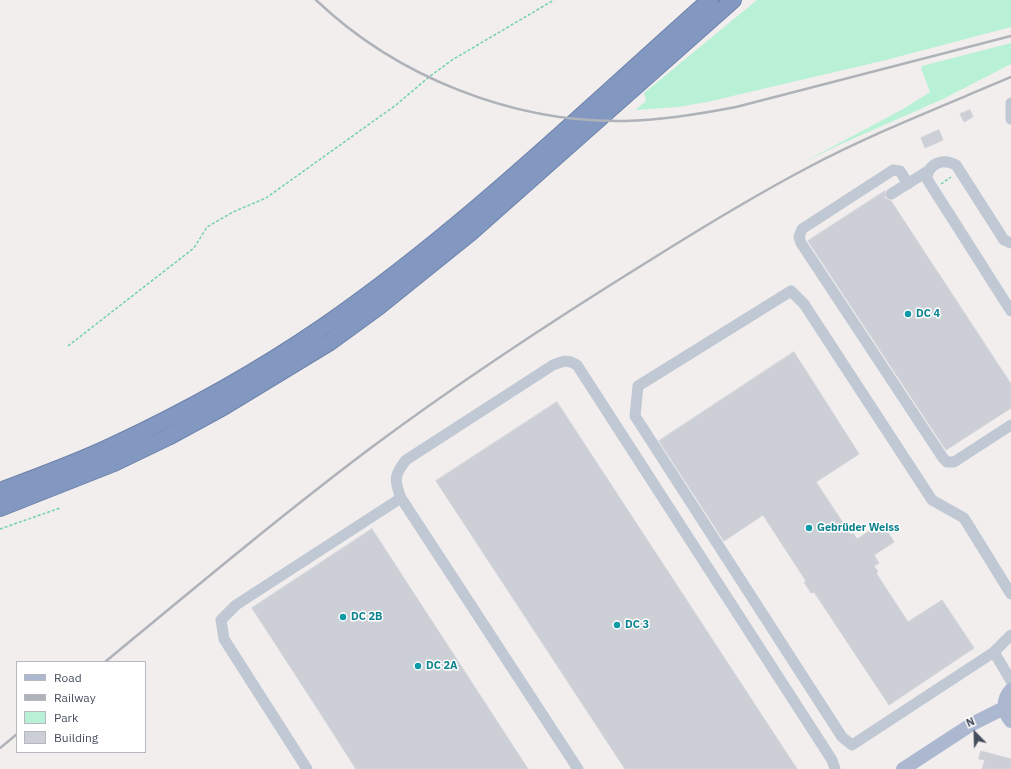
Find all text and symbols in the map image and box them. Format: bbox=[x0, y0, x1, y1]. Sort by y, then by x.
place label: DC 4 bbox=[916, 307, 940, 321]
marker: DC 4 bbox=[903, 309, 913, 319]
place label: Gebrüder Weiss bbox=[817, 521, 899, 535]
marker: Gebrüder Weiss bbox=[804, 523, 814, 533]
place label: DC 2B bbox=[351, 610, 382, 624]
marker: DC 2B bbox=[338, 612, 348, 622]
place label: DC 3 bbox=[625, 618, 649, 632]
marker: DC 3 bbox=[612, 620, 622, 630]
place label: DC 2A bbox=[426, 659, 458, 673]
legend bbox=[16, 661, 146, 753]
marker: DC 2A bbox=[413, 661, 423, 671]
text: Road bbox=[54, 670, 82, 685]
text: Railway bbox=[54, 690, 96, 705]
text: Park bbox=[54, 710, 78, 725]
north arrow bbox=[955, 713, 995, 753]
text: N bbox=[964, 714, 977, 730]
text: Building bbox=[54, 730, 98, 745]

